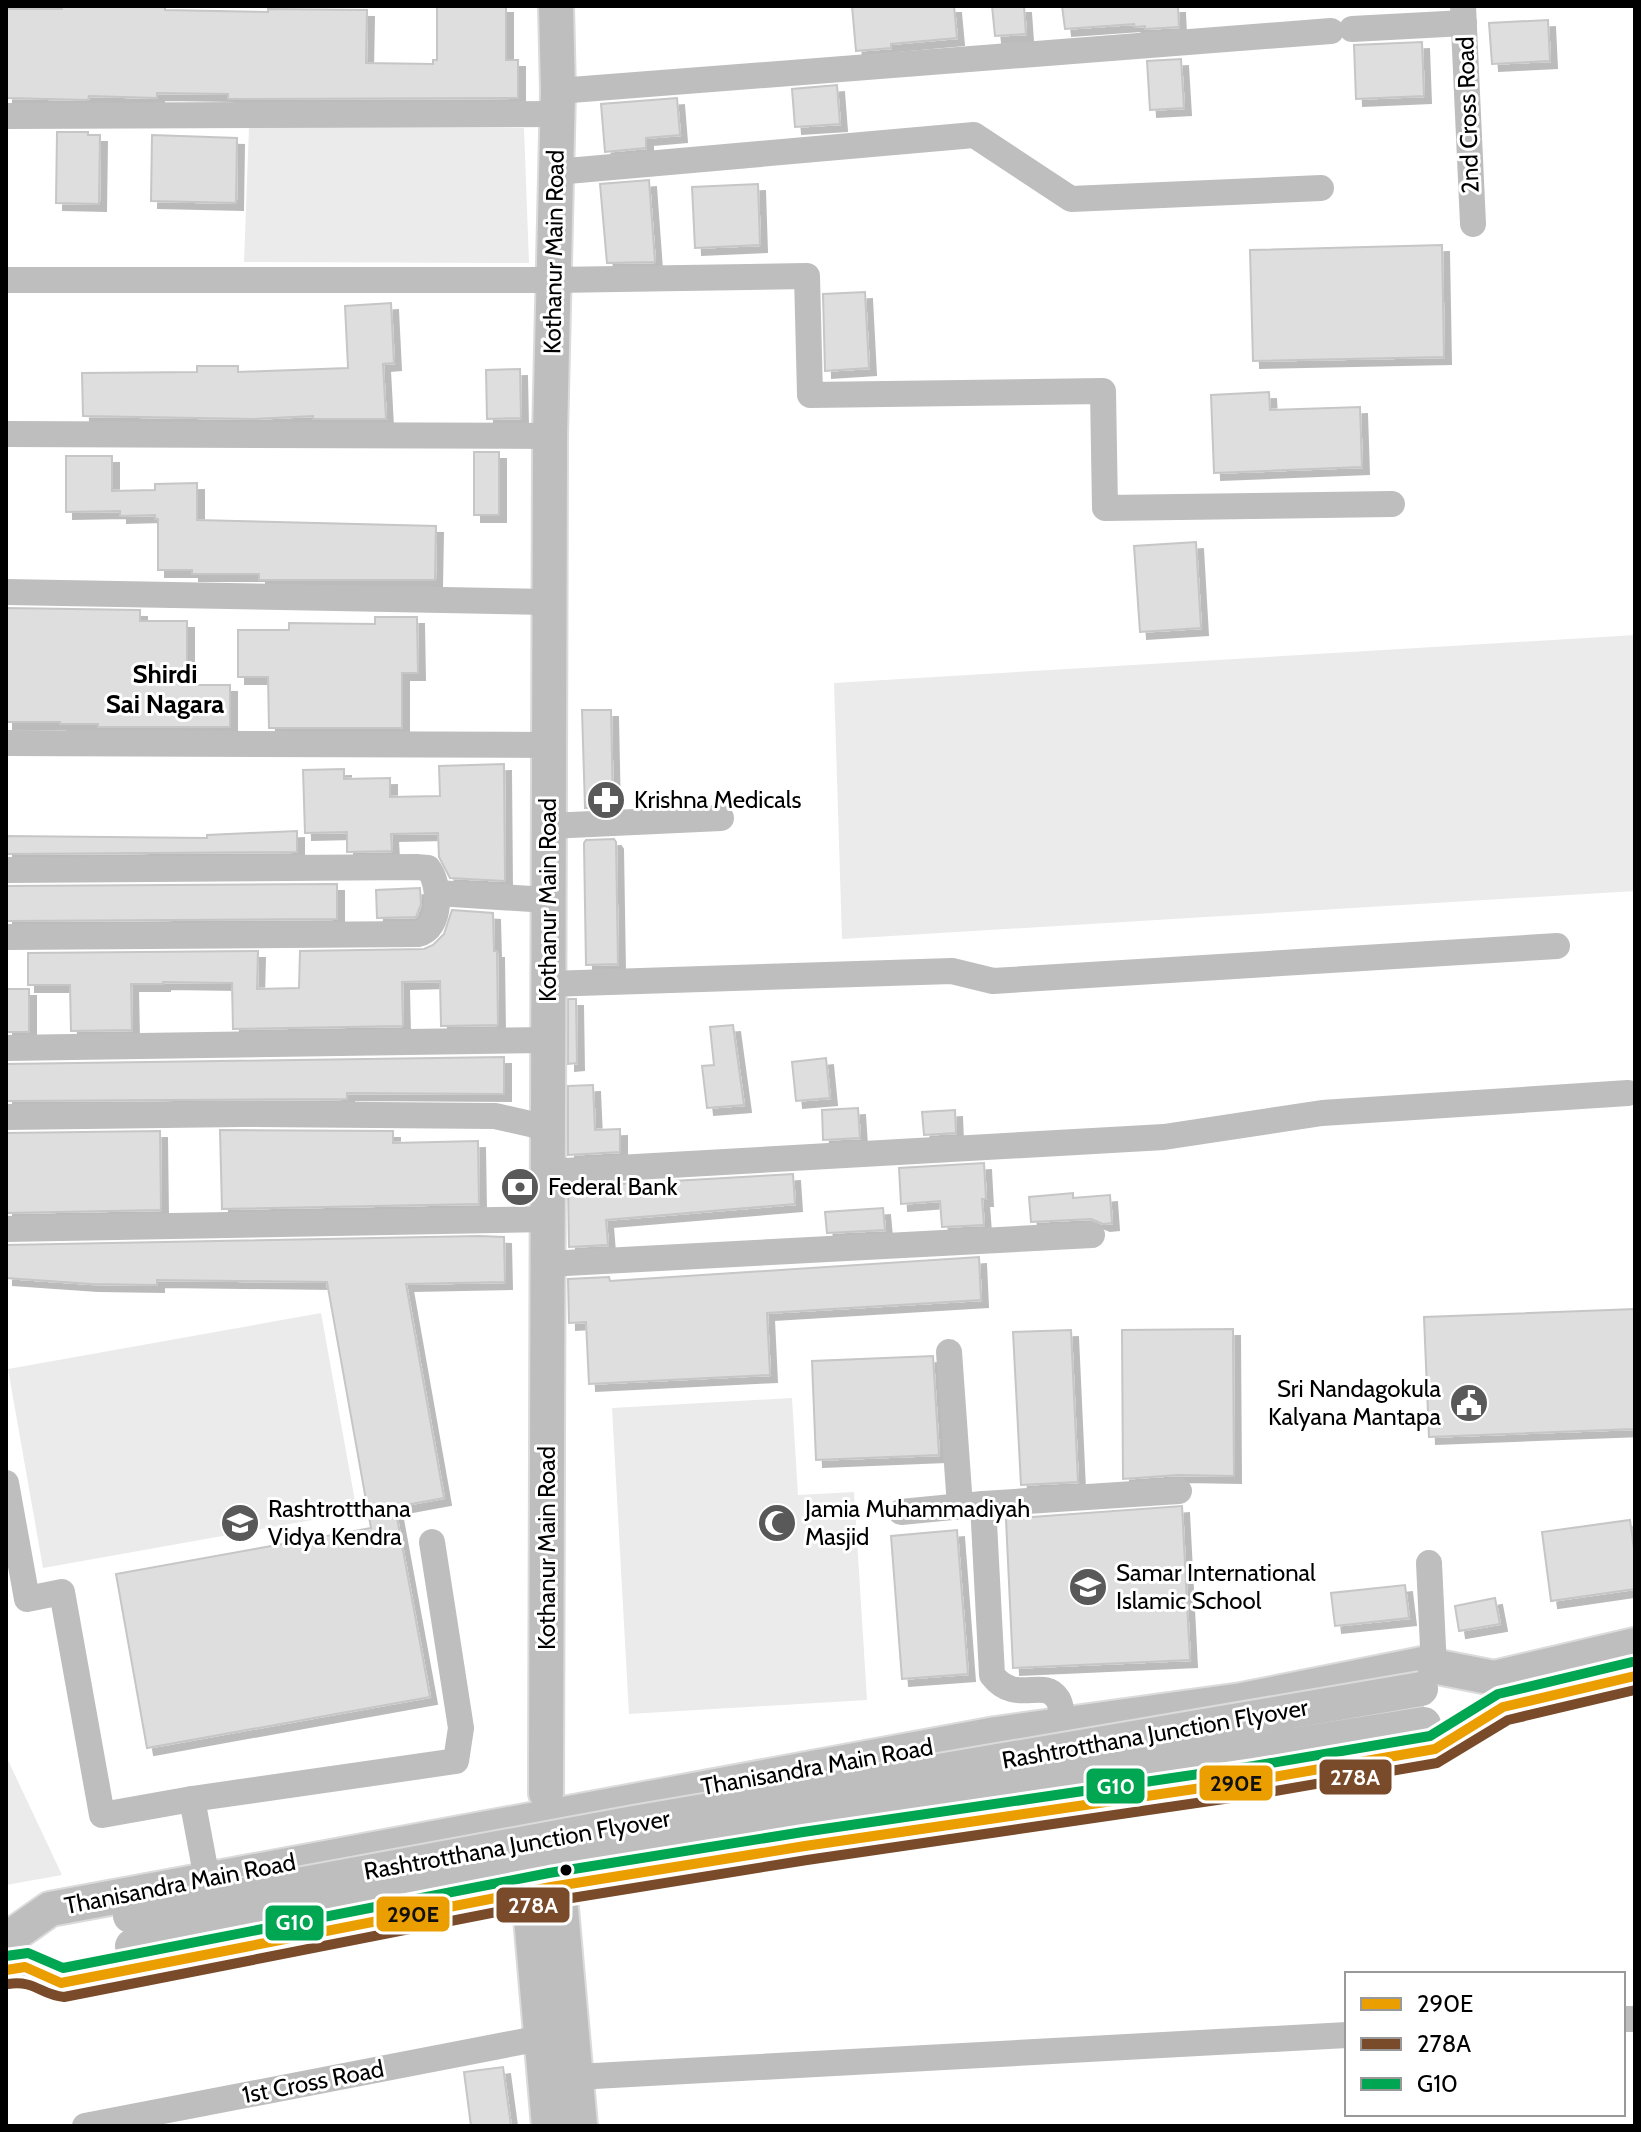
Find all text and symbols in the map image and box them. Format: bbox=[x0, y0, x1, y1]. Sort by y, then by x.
street label: 2nd Cross Road bbox=[1450, 36, 1485, 194]
street label: Kothanur Main Road bbox=[537, 150, 570, 354]
district label: Shirdi Sai Nagara bbox=[106, 658, 224, 720]
pharmacy icon: Krishna Medicals bbox=[585, 779, 627, 821]
place label: Krishna Medicals bbox=[634, 785, 802, 814]
street label: Kothanur Main Road bbox=[533, 798, 562, 1002]
bank icon: Federal Bank bbox=[499, 1166, 541, 1208]
place label: Federal Bank bbox=[548, 1172, 678, 1201]
place label: Sri Nandagokula Kalyana Mantapa bbox=[1268, 1374, 1441, 1431]
public building icon: Sri Nandagokula Kalyana Mantapa bbox=[1448, 1382, 1490, 1424]
street label: Kothanur Main Road bbox=[532, 1446, 561, 1650]
place label: Rashtrotthana Vidya Kendra bbox=[268, 1494, 411, 1551]
place label: Jamia Muhammadiyah Masjid bbox=[804, 1494, 1030, 1551]
school or university icon: Rashtrotthana Vidya Kendra bbox=[219, 1502, 261, 1544]
mosque icon: Jamia Muhammadiyah Masjid bbox=[756, 1502, 798, 1544]
place label: Samar International Islamic School bbox=[1116, 1558, 1316, 1615]
school or university icon: Samar International Islamic School bbox=[1067, 1566, 1109, 1608]
street label: Rashtrotthana Junction Flyover bbox=[1000, 1692, 1311, 1775]
street label: Thanisandra Main Road bbox=[699, 1732, 935, 1801]
line badge: 278A bbox=[1318, 1758, 1393, 1796]
line badge: 290E bbox=[1198, 1764, 1274, 1802]
text: 278A bbox=[1330, 1764, 1380, 1791]
line badge: G10 bbox=[1085, 1767, 1146, 1805]
text: 290E bbox=[1210, 1770, 1262, 1797]
text: G10 bbox=[1097, 1773, 1135, 1800]
street label: Rashtrotthana Junction Flyover bbox=[362, 1803, 673, 1886]
street label: Thanisandra Main Road bbox=[62, 1847, 298, 1920]
unlabelled marker bbox=[558, 1862, 574, 1878]
line badge: 278A bbox=[495, 1886, 571, 1924]
text: 278A bbox=[508, 1892, 558, 1919]
line badge: 290E bbox=[375, 1895, 451, 1933]
text: 290E bbox=[387, 1901, 439, 1928]
line badge: G10 bbox=[264, 1904, 325, 1942]
text: G10 bbox=[276, 1909, 314, 1936]
legend bbox=[1345, 1972, 1625, 2116]
text: 290E bbox=[1417, 1989, 1473, 2018]
text: 278A bbox=[1417, 2029, 1471, 2058]
street label: 1st Cross Road bbox=[240, 2054, 386, 2109]
text: G10 bbox=[1417, 2069, 1458, 2098]

